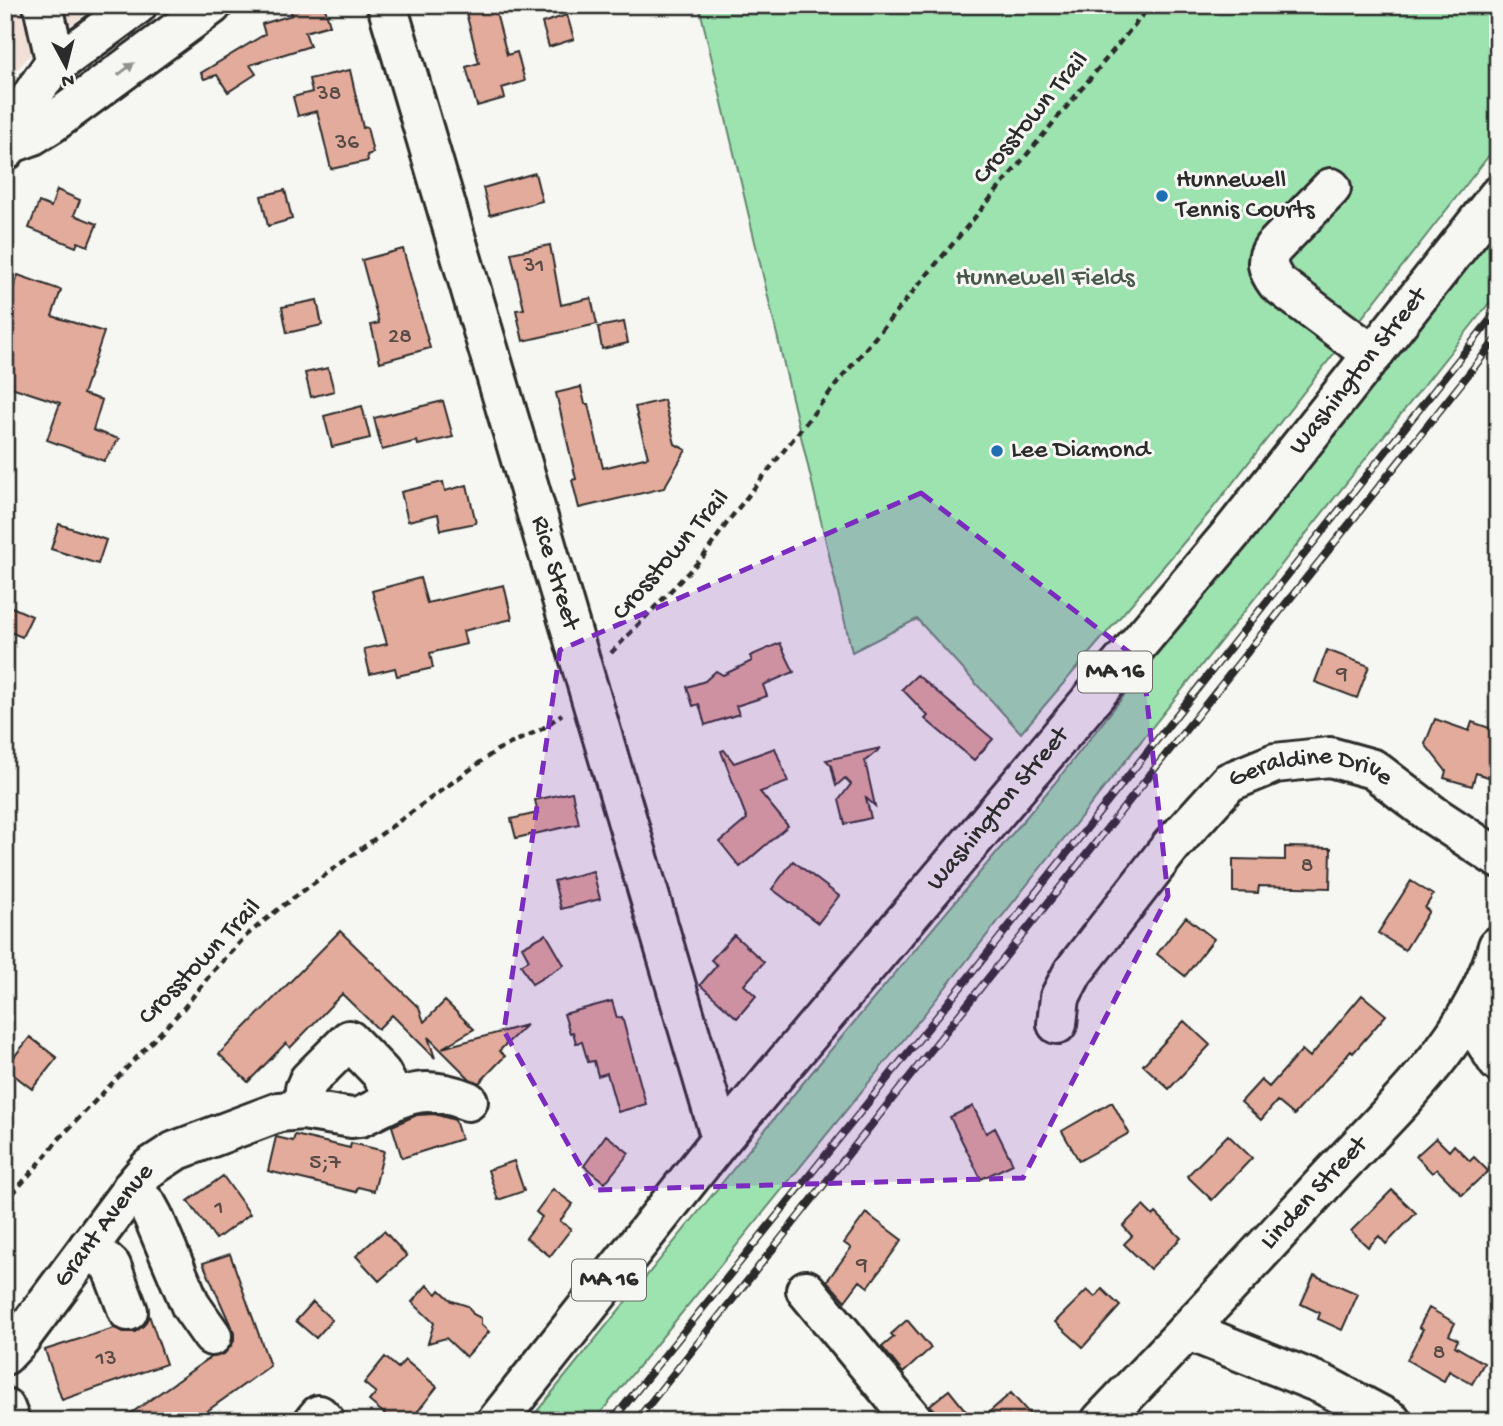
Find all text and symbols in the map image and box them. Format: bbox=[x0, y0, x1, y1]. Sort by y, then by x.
north arrow bbox=[32, 32, 102, 102]
street label: Crosstown Trail bbox=[968, 46, 1096, 192]
one-way arrow bbox=[117, 63, 135, 77]
text: N bbox=[60, 67, 75, 92]
house number: 38 bbox=[316, 81, 341, 108]
house number: 36 bbox=[334, 130, 359, 157]
place label: Hunnewell Tennis Courts bbox=[1174, 166, 1316, 227]
marker: Hunnewell Tennis Courts bbox=[1154, 188, 1170, 204]
house number: 31 bbox=[522, 253, 545, 280]
park label: Hunnewell Fields bbox=[955, 264, 1136, 295]
street label: Washington Street bbox=[1283, 280, 1436, 462]
house number: 28 bbox=[388, 324, 412, 351]
place label: Lee Diamond bbox=[1011, 436, 1152, 467]
marker: Lee Diamond bbox=[989, 443, 1005, 459]
street label: Crosstown Trail bbox=[607, 484, 737, 628]
street label: Rice Street bbox=[523, 512, 586, 636]
road number: MA 16 bbox=[1078, 652, 1152, 692]
house number: 9 bbox=[1335, 661, 1348, 688]
street label: Washington Street bbox=[921, 719, 1078, 898]
text: Geraldine Drive bbox=[1224, 741, 1399, 796]
street label: Geraldine Drive bbox=[1225, 773, 1395, 807]
house number: 8 bbox=[1301, 853, 1313, 880]
street label: Crosstown Trail bbox=[133, 893, 269, 1033]
street label: Linden Street bbox=[1254, 1129, 1377, 1257]
house number: 5;7 bbox=[309, 1150, 342, 1177]
street label: Grant Avenue bbox=[48, 1157, 162, 1294]
house number: 1 bbox=[213, 1195, 224, 1222]
house number: 9 bbox=[855, 1252, 868, 1279]
road number: MA 16 bbox=[572, 1260, 646, 1300]
house number: 8 bbox=[1433, 1340, 1445, 1367]
house number: 13 bbox=[94, 1346, 117, 1373]

